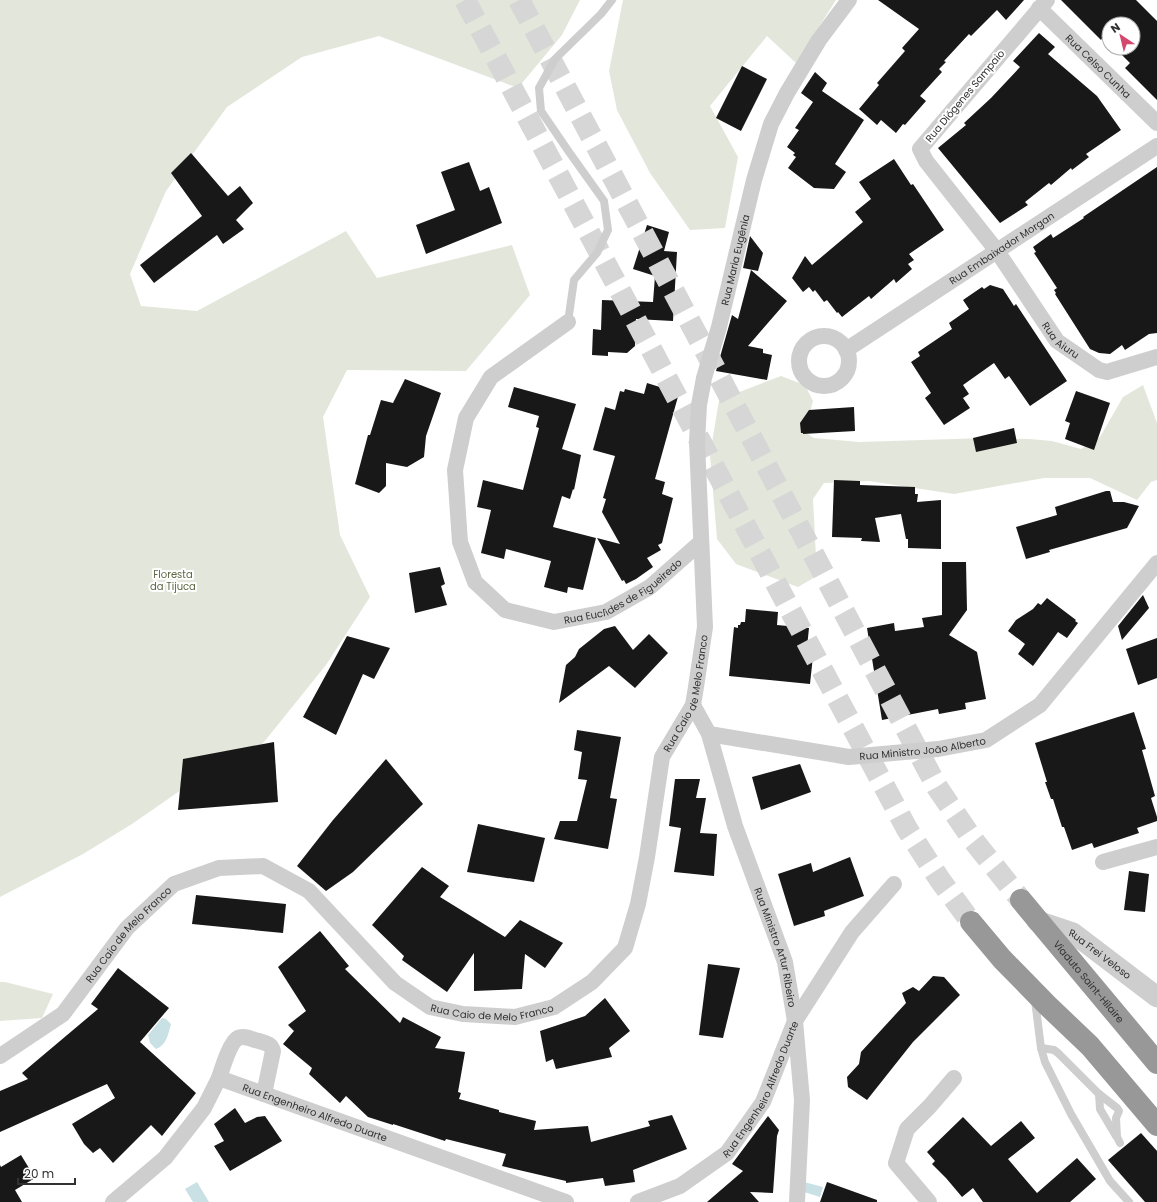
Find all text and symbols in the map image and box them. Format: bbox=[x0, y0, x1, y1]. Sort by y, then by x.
north arrow bbox=[1101, 16, 1141, 56]
text: N bbox=[1107, 19, 1123, 37]
street label: Rua Celso Cunha bbox=[1062, 30, 1135, 101]
street label: Rua Diógenes Sampaio bbox=[922, 47, 1008, 145]
street label: Rua Embaixador Morgan bbox=[946, 208, 1057, 288]
street label: Rua Maria Eugênia bbox=[717, 213, 753, 307]
street label: Rua Aiuru bbox=[1039, 319, 1083, 362]
street label: Rua Euclides de Figueiredo bbox=[562, 555, 685, 627]
park label: Floresta da Tijuca bbox=[150, 567, 196, 594]
street label: Rua Caio de Melo Franco bbox=[659, 634, 711, 755]
street label: Rua Ministro João Alberto bbox=[859, 733, 987, 764]
street label: Rua Caio de Melo Franco bbox=[81, 883, 175, 986]
street label: Rua Ministro Artur Ribeiro bbox=[751, 885, 800, 1008]
street label: Rua Frei Veloso bbox=[1067, 925, 1135, 982]
street label: Viaduto Saint-Hilaire bbox=[1050, 937, 1128, 1026]
street label: Rua Caio de Melo Franco bbox=[429, 1000, 555, 1025]
street label: Rua Engenheiro Alfredo Duarte bbox=[720, 1019, 802, 1161]
street label: Rua Engenheiro Alfredo Duarte bbox=[240, 1080, 389, 1145]
scale bar bbox=[18, 1160, 75, 1186]
text: 20 m bbox=[24, 1165, 54, 1182]

